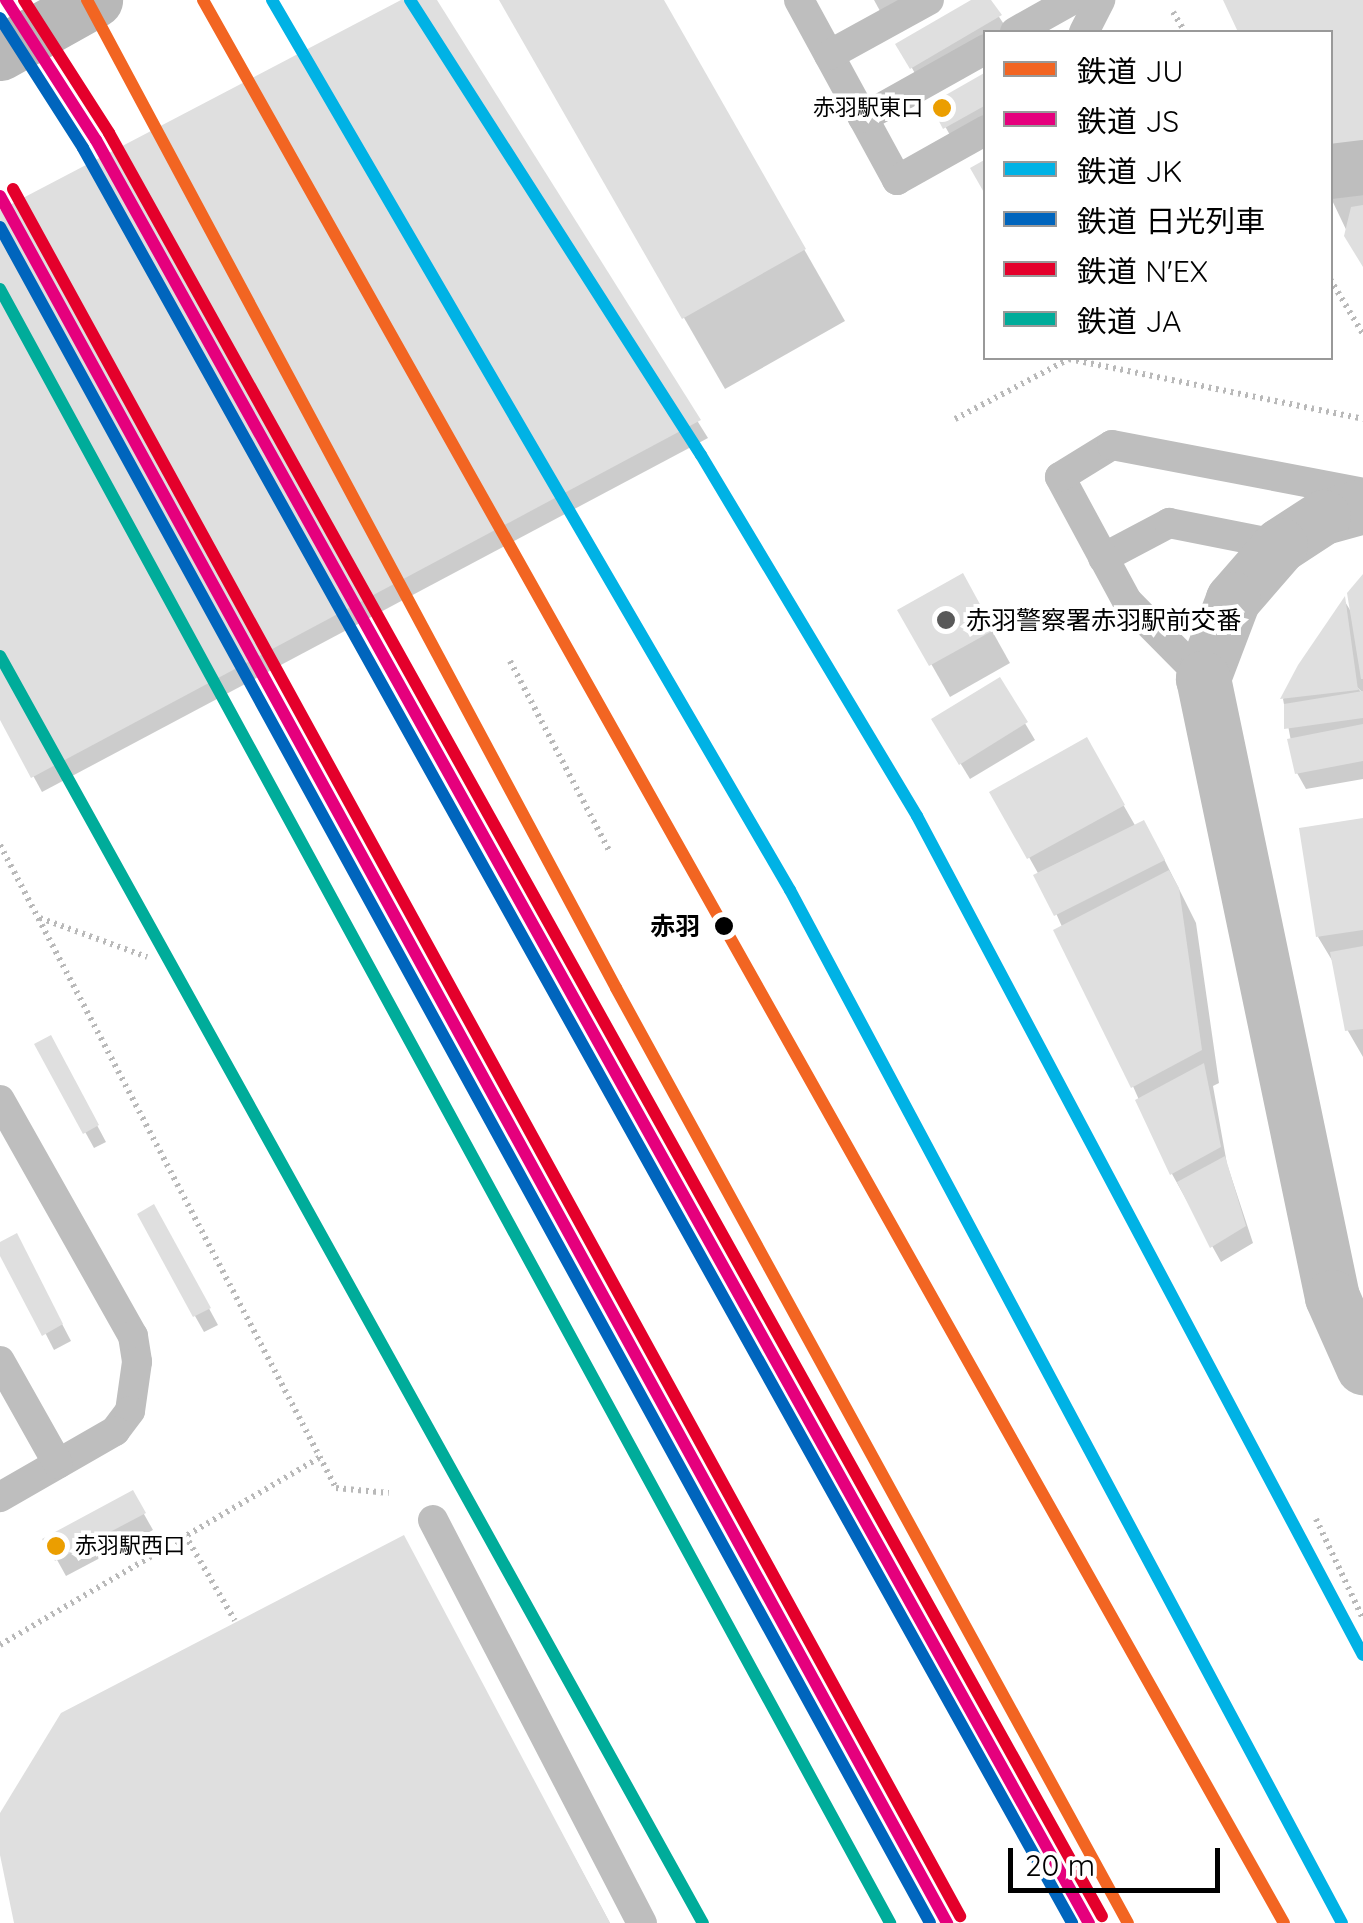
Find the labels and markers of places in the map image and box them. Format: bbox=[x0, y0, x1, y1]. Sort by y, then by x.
place label: 赤羽駅東口 bbox=[813, 95, 923, 121]
marker: 赤羽駅東口 bbox=[932, 98, 952, 118]
place label: 赤羽警察署赤羽駅前交番 bbox=[966, 605, 1241, 635]
marker: 赤羽警察署赤羽駅前交番 bbox=[935, 609, 957, 631]
place label: 赤羽 bbox=[650, 911, 700, 941]
marker: 赤羽 bbox=[709, 911, 739, 941]
place label: 赤羽駅西口 bbox=[75, 1533, 185, 1559]
marker: 赤羽駅西口 bbox=[46, 1536, 66, 1556]

